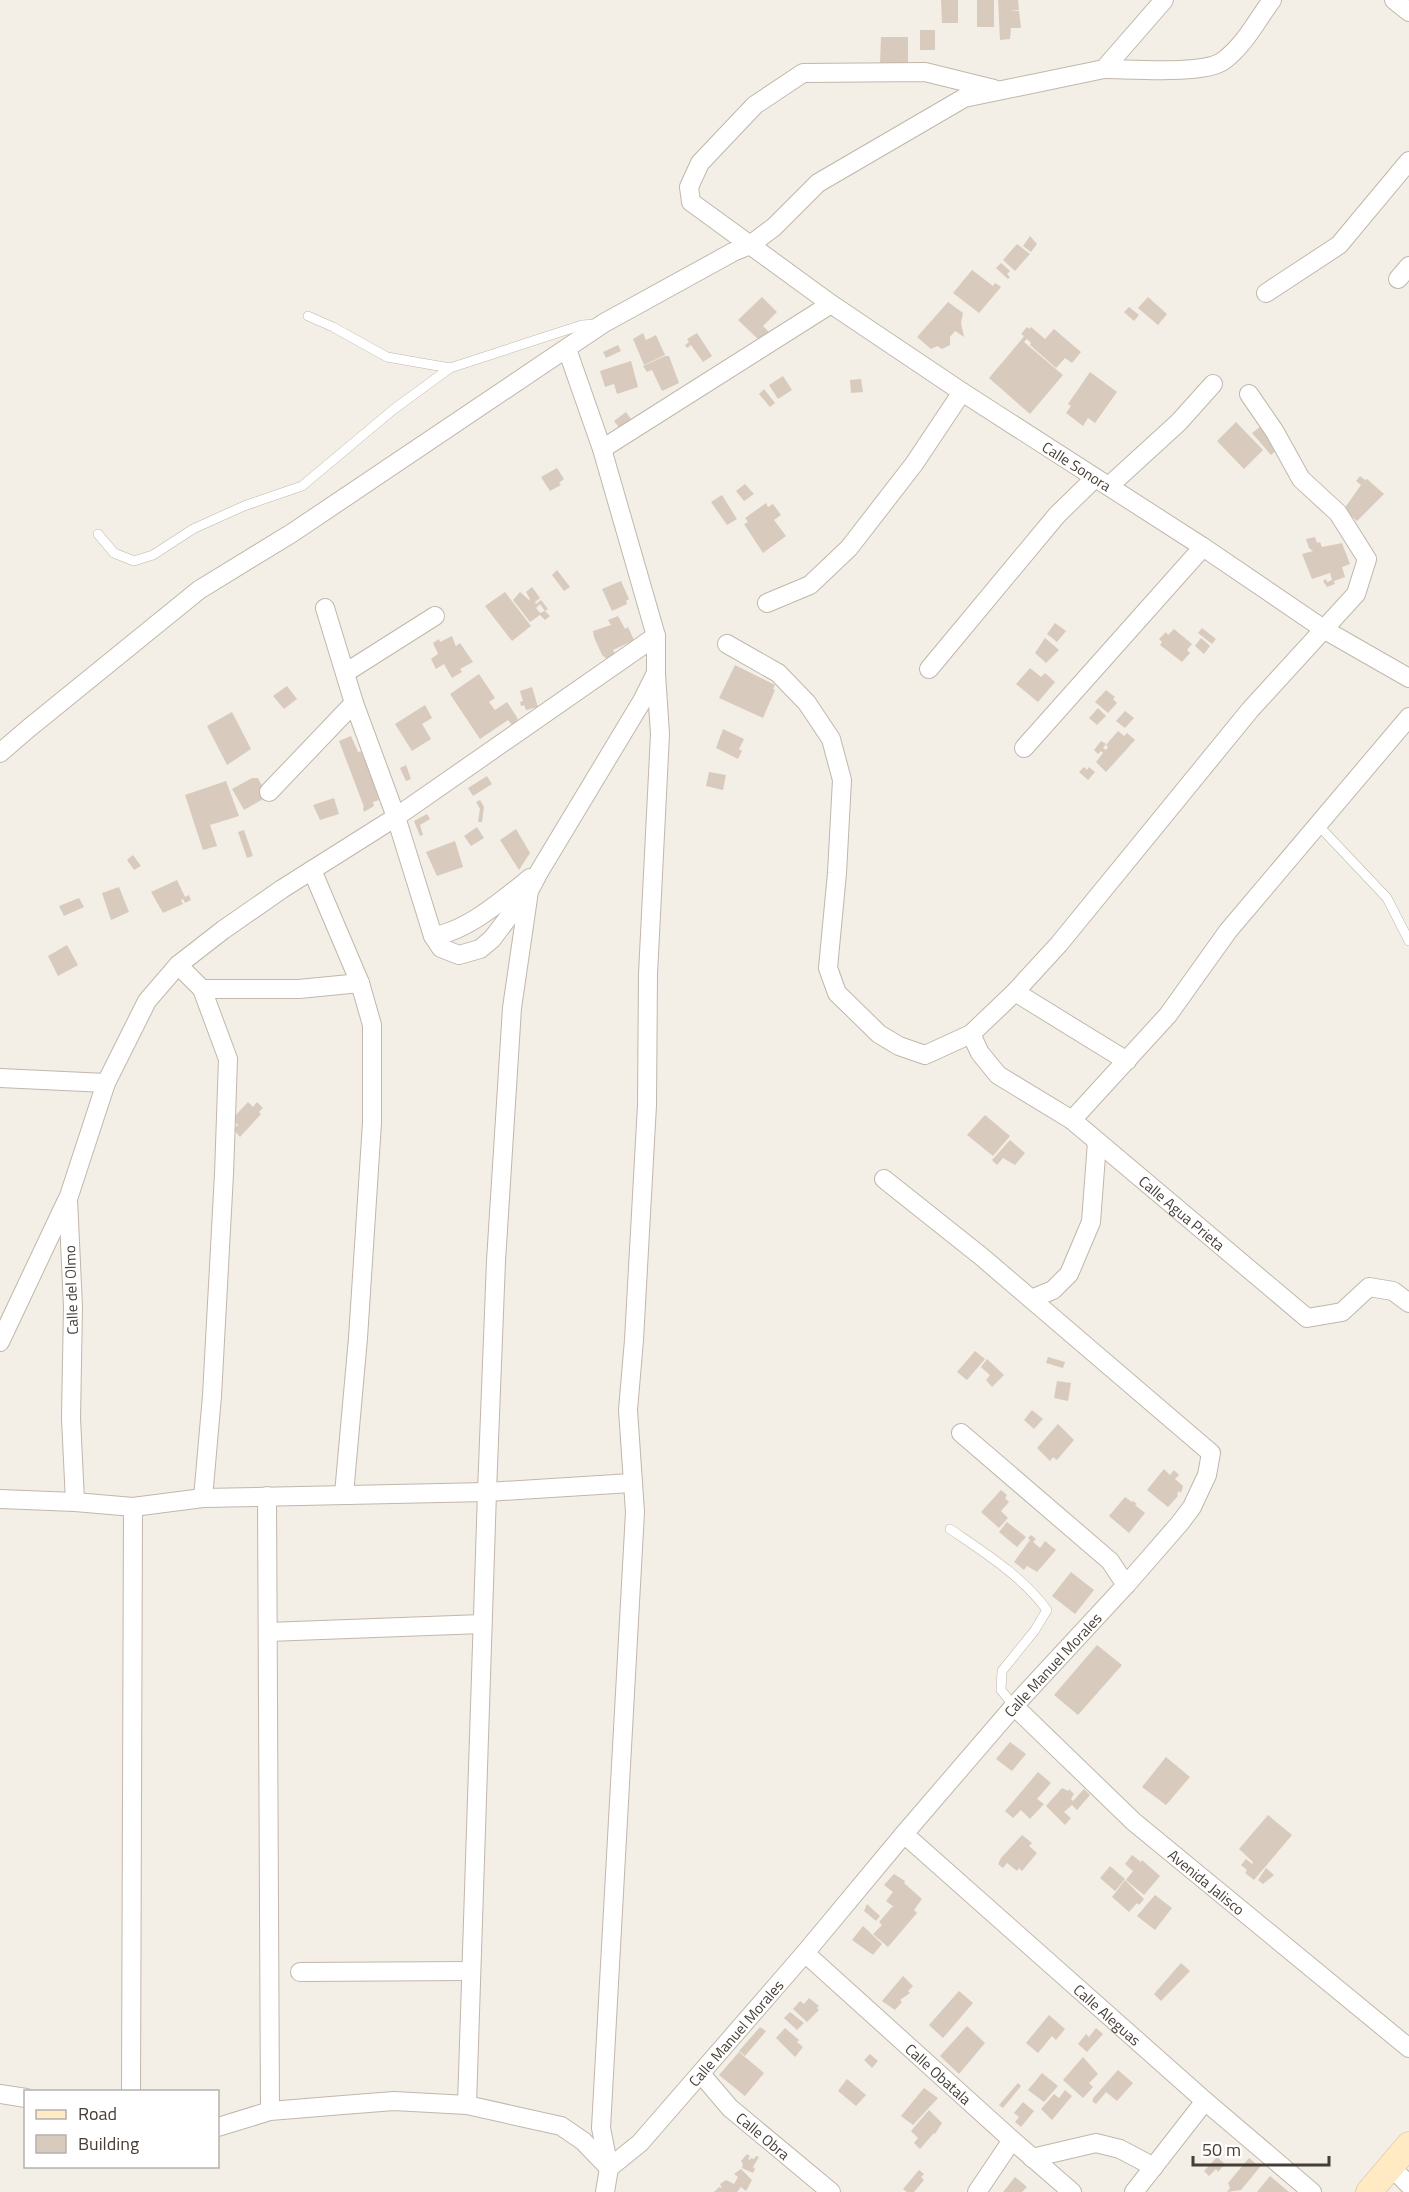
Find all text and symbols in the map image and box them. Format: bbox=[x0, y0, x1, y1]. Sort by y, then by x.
street label: Calle Sonora bbox=[1038, 435, 1117, 497]
street label: Calle Agua Prieta bbox=[1134, 1170, 1231, 1256]
street label: Calle del Olmo bbox=[58, 1245, 84, 1335]
street label: Calle Manuel Morales bbox=[998, 1607, 1107, 1722]
street label: Avenida Jalisco bbox=[1163, 1843, 1250, 1920]
street label: Calle Manuel Morales bbox=[683, 1974, 789, 2091]
street label: Calle Aleguas bbox=[1069, 1978, 1146, 2051]
street label: Calle Obatala bbox=[900, 2037, 977, 2110]
legend bbox=[24, 2090, 219, 2168]
text: Road bbox=[78, 2100, 117, 2127]
street label: Calle Obra bbox=[731, 2106, 796, 2165]
scale bar bbox=[1193, 2129, 1330, 2167]
text: Building bbox=[78, 2130, 139, 2157]
text: 50 m bbox=[1202, 2136, 1241, 2163]

